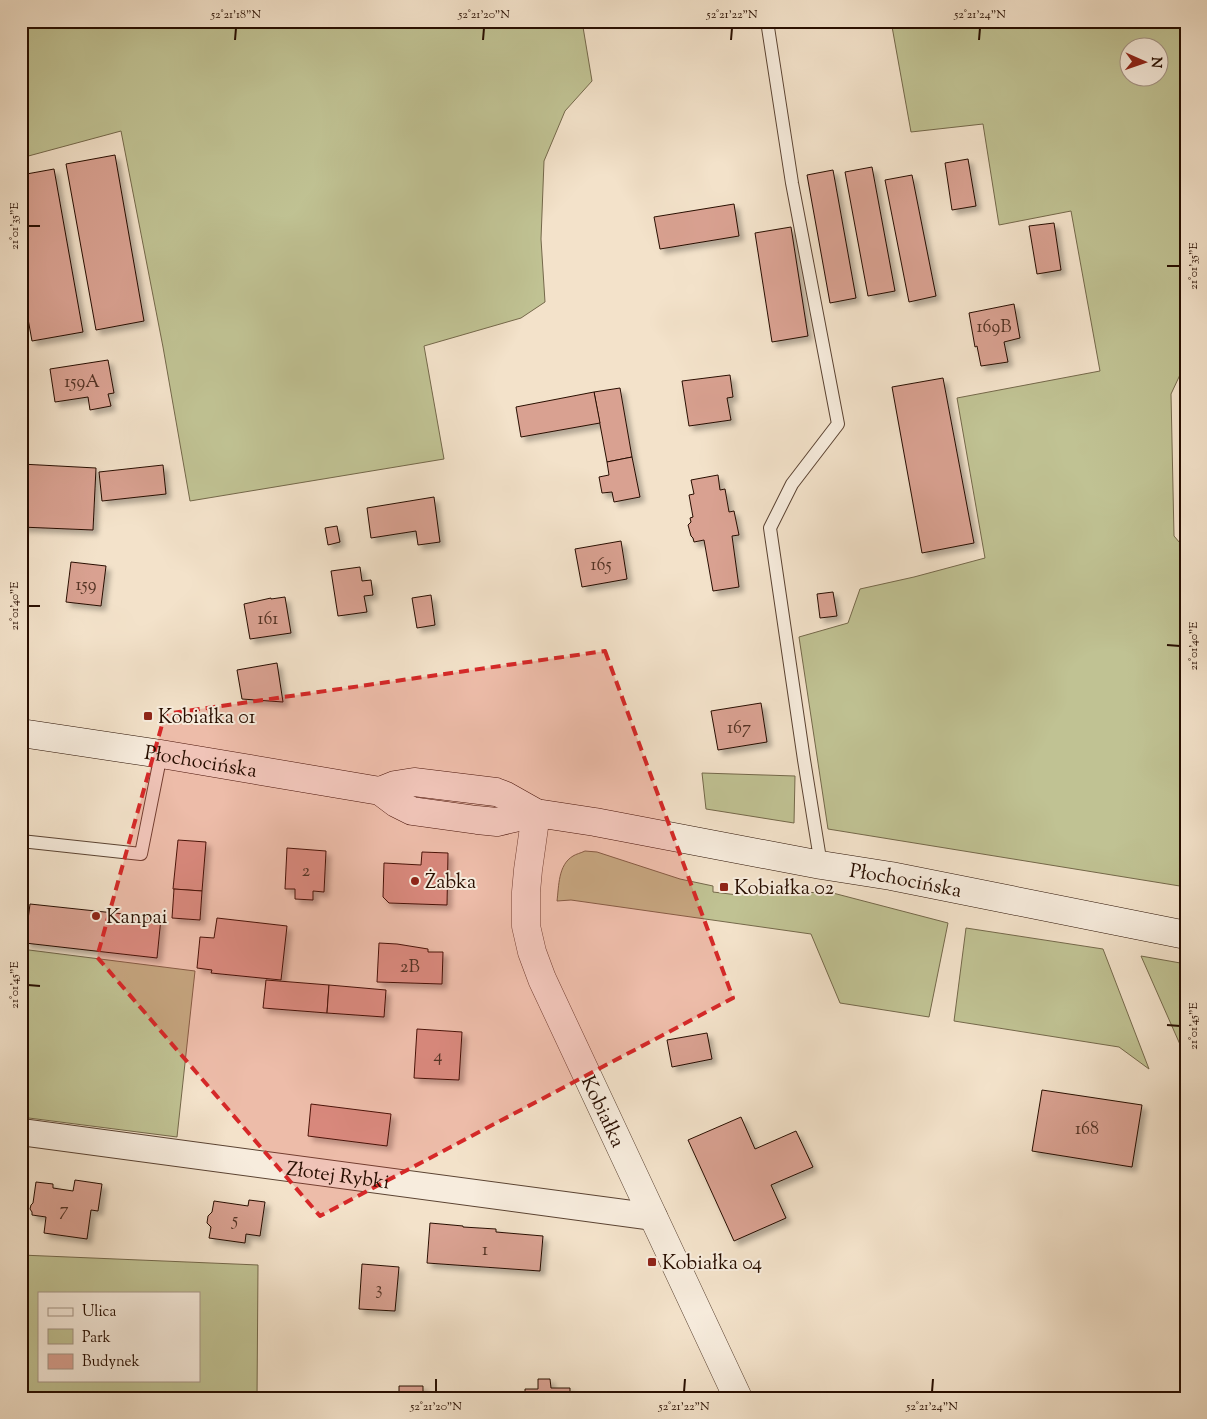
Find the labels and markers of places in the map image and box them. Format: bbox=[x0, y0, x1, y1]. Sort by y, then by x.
place label: Kobiałka 01 bbox=[158, 704, 256, 733]
marker: Kobiałka 01 bbox=[142, 710, 154, 722]
place label: Żabka bbox=[425, 869, 476, 898]
marker: Żabka bbox=[409, 875, 421, 887]
place label: Kobiałka 02 bbox=[734, 875, 834, 904]
marker: Kobiałka 02 bbox=[718, 881, 730, 893]
place label: Kanpai bbox=[106, 904, 168, 933]
marker: Kanpai bbox=[90, 910, 102, 922]
place label: Kobiałka 04 bbox=[662, 1250, 762, 1279]
marker: Kobiałka 04 bbox=[646, 1256, 658, 1268]

